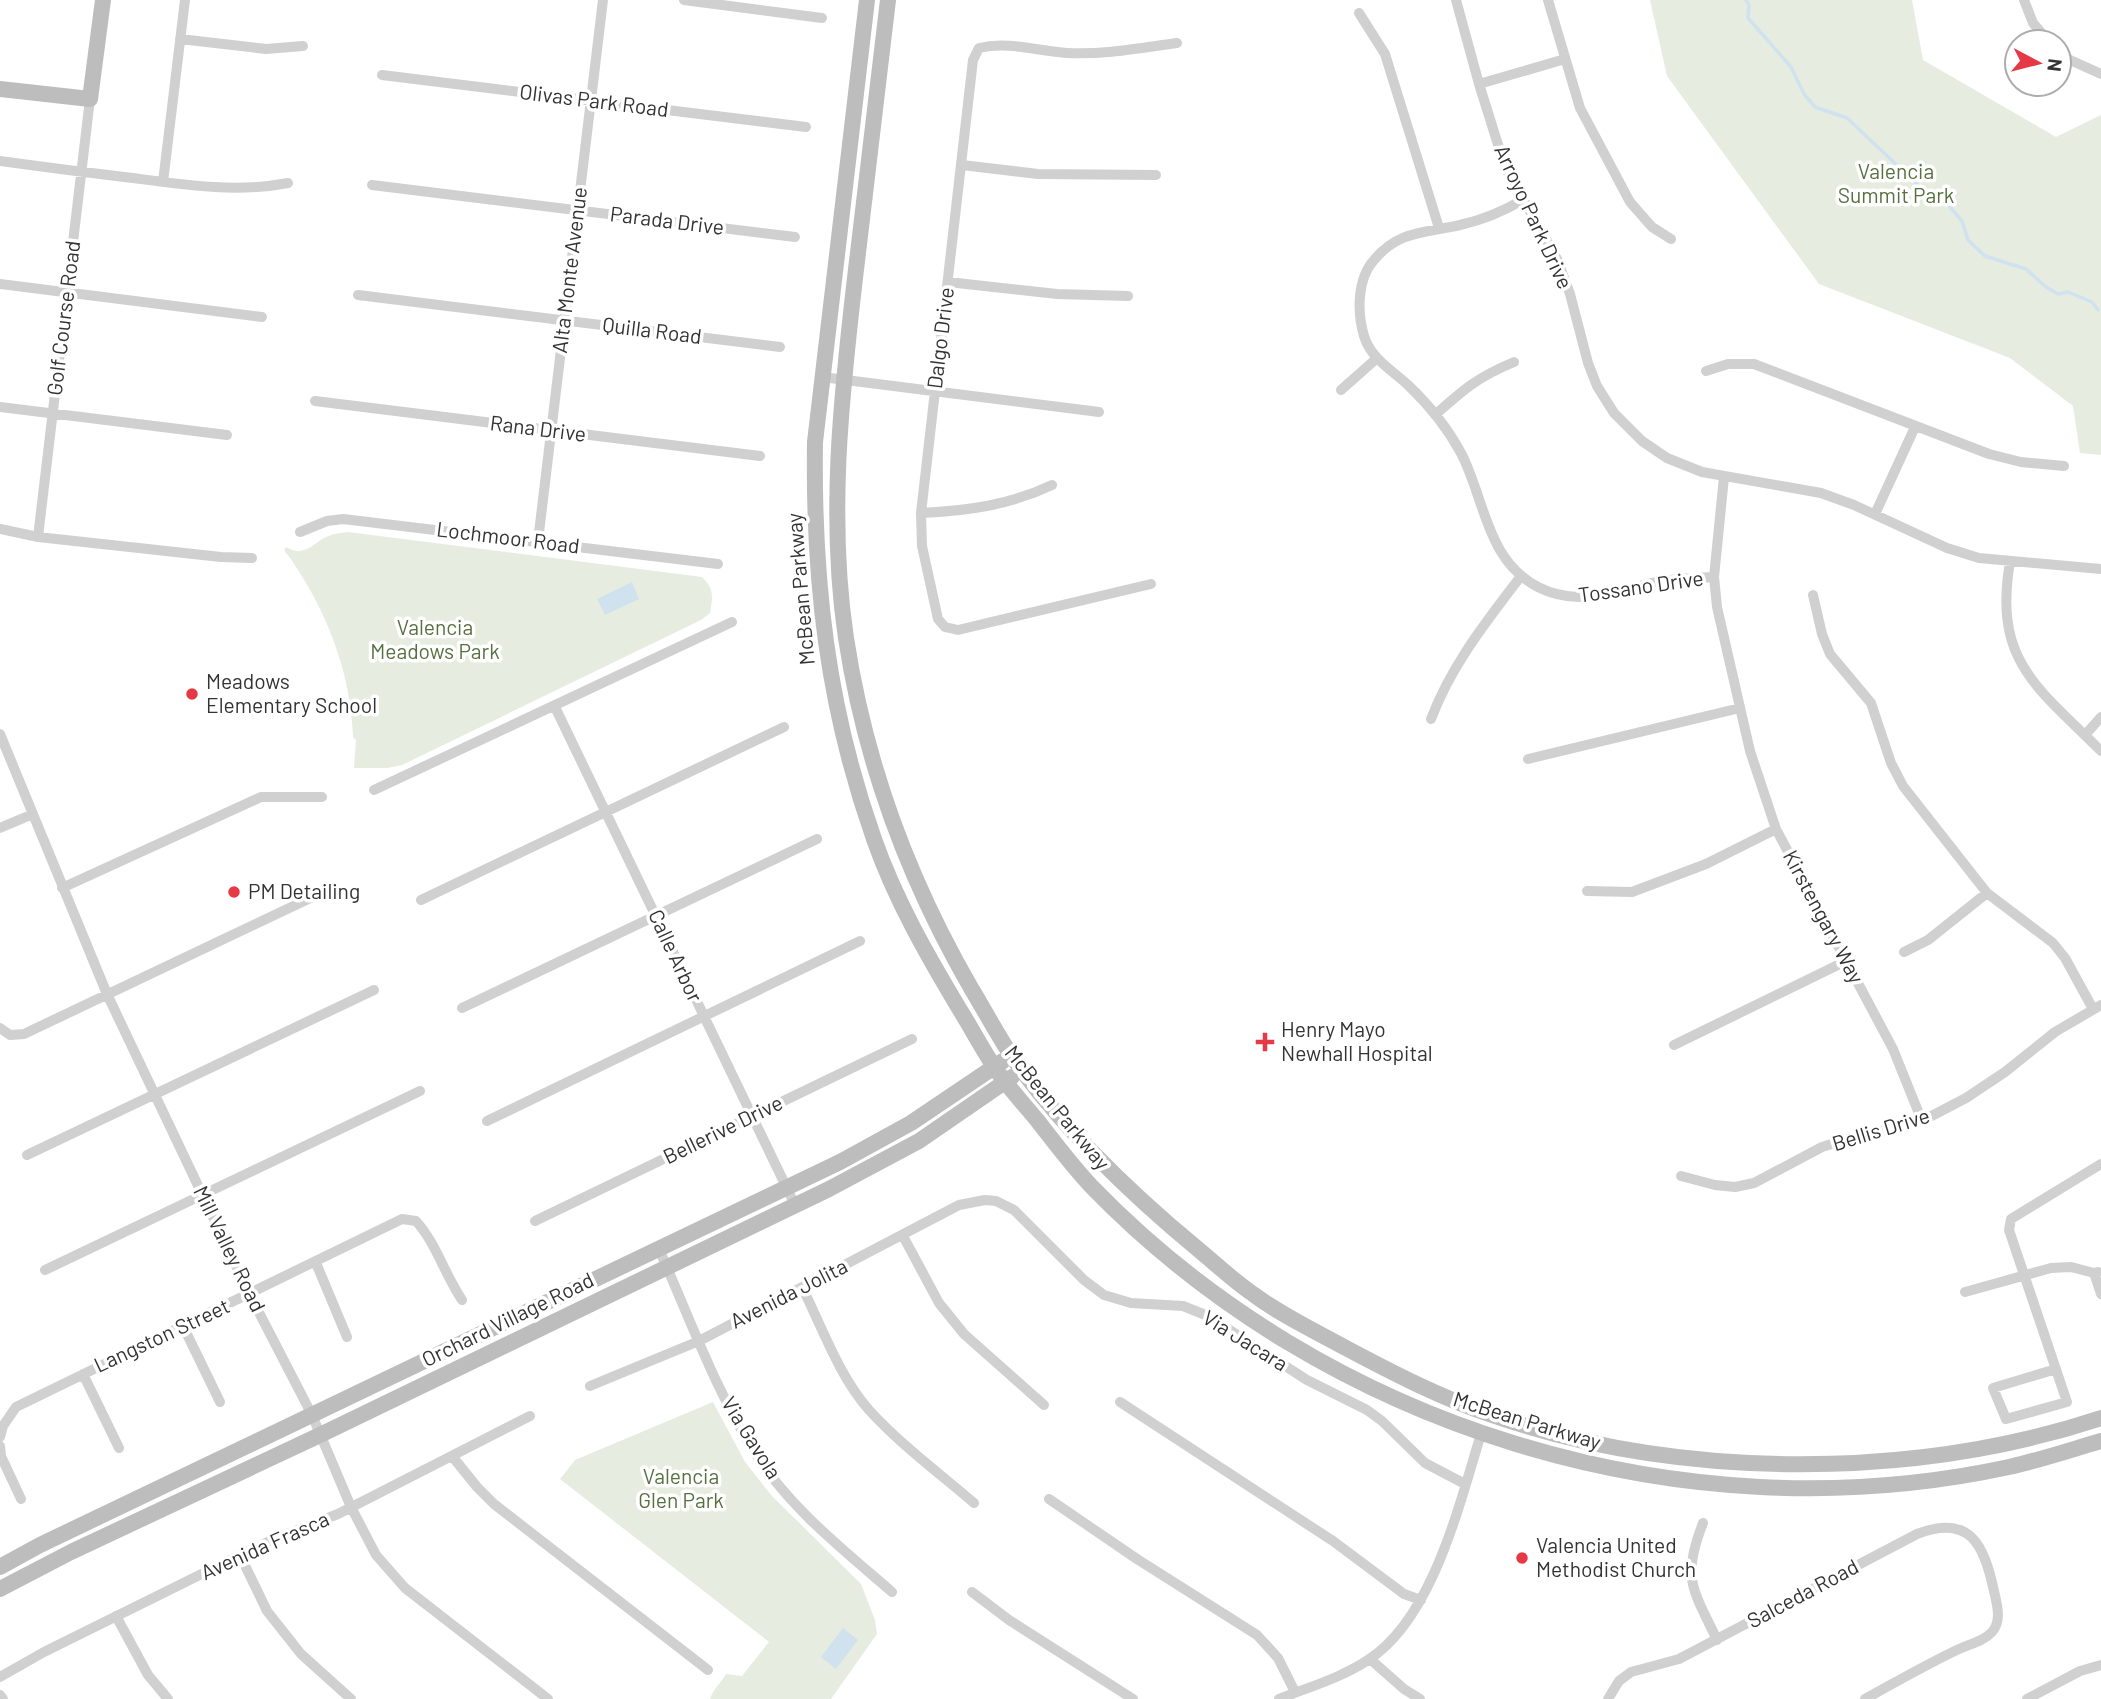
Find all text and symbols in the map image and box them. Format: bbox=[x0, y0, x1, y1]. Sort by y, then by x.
north arrow bbox=[2003, 28, 2073, 98]
text: N bbox=[2043, 57, 2068, 73]
street label: Olivas Park Road bbox=[518, 78, 670, 121]
street label: Arroyo Park Drive bbox=[1490, 140, 1579, 292]
park label: Valencia Summit Park bbox=[1838, 158, 1954, 207]
street label: Alta Monte Avenue bbox=[546, 185, 591, 354]
street label: Parada Drive bbox=[609, 200, 726, 239]
street label: Golf Course Road bbox=[41, 239, 84, 397]
street label: Dalgo Drive bbox=[921, 286, 958, 390]
street label: Quilla Road bbox=[601, 311, 703, 348]
street label: Rana Drive bbox=[489, 409, 588, 446]
street label: McBean Parkway bbox=[780, 512, 819, 666]
street label: Lochmoor Road bbox=[435, 515, 581, 558]
street label: Tossano Drive bbox=[1577, 564, 1705, 607]
park label: Valencia Meadows Park bbox=[370, 614, 500, 663]
place label: Meadows Elementary School bbox=[206, 668, 377, 717]
marker: Meadows Elementary School bbox=[184, 686, 200, 702]
street label: Kirstengary Way bbox=[1779, 845, 1870, 988]
place label: PM Detailing bbox=[248, 878, 360, 903]
marker: PM Detailing bbox=[226, 884, 242, 900]
street label: Calle Arbor bbox=[644, 905, 709, 1006]
place label: Henry Mayo Newhall Hospital bbox=[1281, 1016, 1433, 1065]
marker: Henry Mayo Newhall Hospital bbox=[1255, 1032, 1275, 1052]
street label: McBean Parkway bbox=[1000, 1040, 1116, 1175]
street label: Bellerive Drive bbox=[658, 1089, 786, 1168]
street label: Bellis Drive bbox=[1829, 1102, 1932, 1155]
street label: Mill Valley Road bbox=[189, 1181, 272, 1315]
street label: Avenida Jolita bbox=[726, 1252, 851, 1333]
street label: Orchard Village Road bbox=[417, 1266, 597, 1371]
street label: Langston Street bbox=[90, 1292, 233, 1377]
street label: Via Jacara bbox=[1199, 1304, 1293, 1376]
street label: McBean Parkway bbox=[1451, 1385, 1605, 1454]
street label: Via Gavola bbox=[717, 1391, 787, 1483]
park label: Valencia Glen Park bbox=[638, 1463, 724, 1512]
street label: Avenida Frasca bbox=[196, 1505, 332, 1584]
place label: Valencia United Methodist Church bbox=[1536, 1532, 1696, 1581]
marker: Valencia United Methodist Church bbox=[1514, 1550, 1530, 1566]
street label: Salceda Road bbox=[1742, 1553, 1862, 1633]

